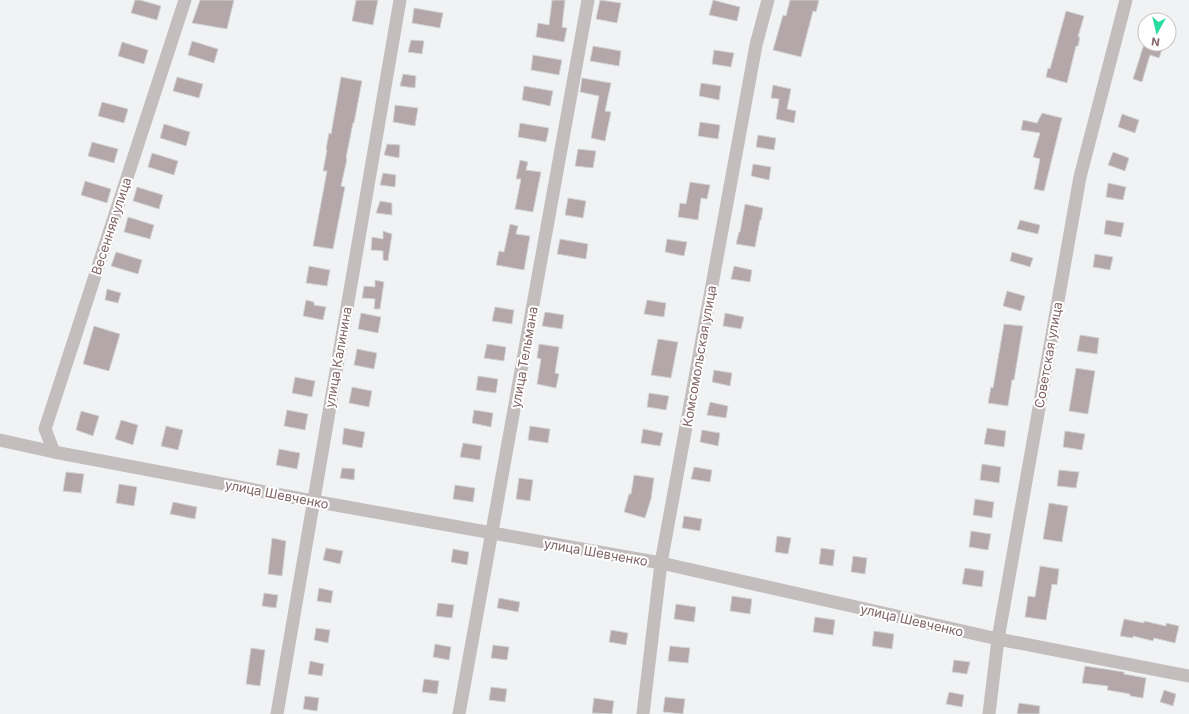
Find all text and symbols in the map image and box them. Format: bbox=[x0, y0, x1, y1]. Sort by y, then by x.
north arrow bbox=[1137, 12, 1177, 52]
text: N bbox=[1150, 34, 1161, 49]
street label: Весенняя улица bbox=[88, 175, 134, 277]
street label: Комсомольская улица bbox=[679, 284, 719, 428]
street label: Советская улица bbox=[1031, 301, 1065, 409]
street label: улица Калинина bbox=[321, 305, 355, 409]
street label: улица Тельмана bbox=[507, 305, 541, 409]
street label: улица Шевченко bbox=[224, 476, 330, 512]
street label: улица Шевченко bbox=[543, 535, 649, 569]
street label: улица Шевченко bbox=[859, 600, 965, 640]

